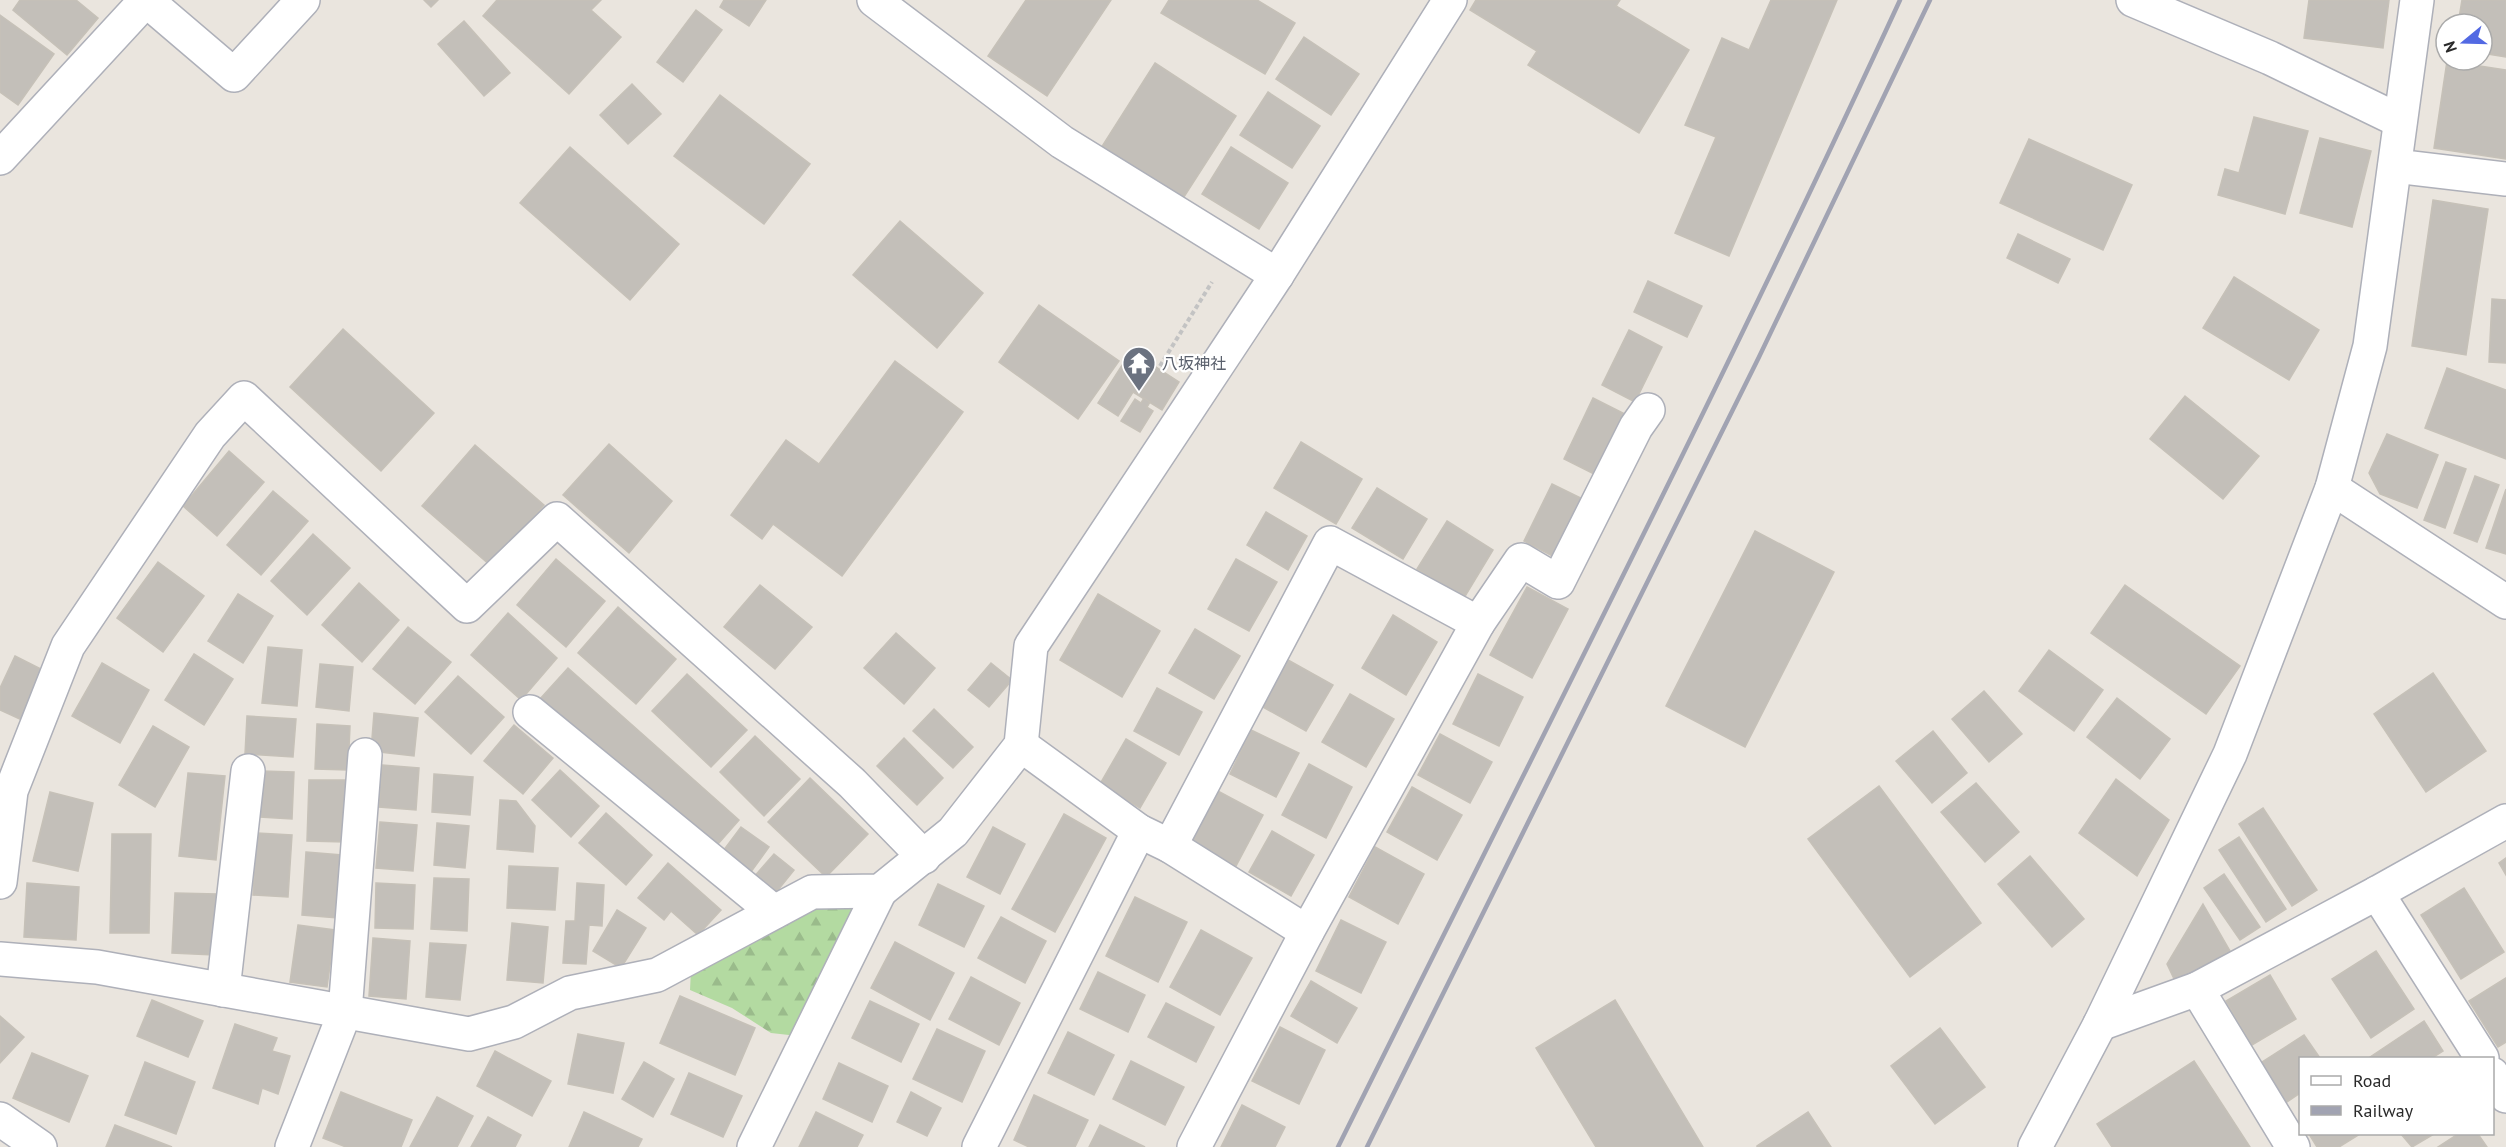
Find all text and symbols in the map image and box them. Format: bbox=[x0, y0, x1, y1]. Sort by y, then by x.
north arrow bbox=[2434, 12, 2494, 72]
text: N bbox=[2439, 39, 2461, 55]
temple icon: 八坂神社 bbox=[1121, 345, 1157, 392]
place label: 八坂神社 bbox=[1162, 353, 1226, 373]
legend bbox=[2299, 1057, 2494, 1135]
text: Road bbox=[2353, 1069, 2391, 1092]
text: Railway bbox=[2353, 1099, 2414, 1122]

